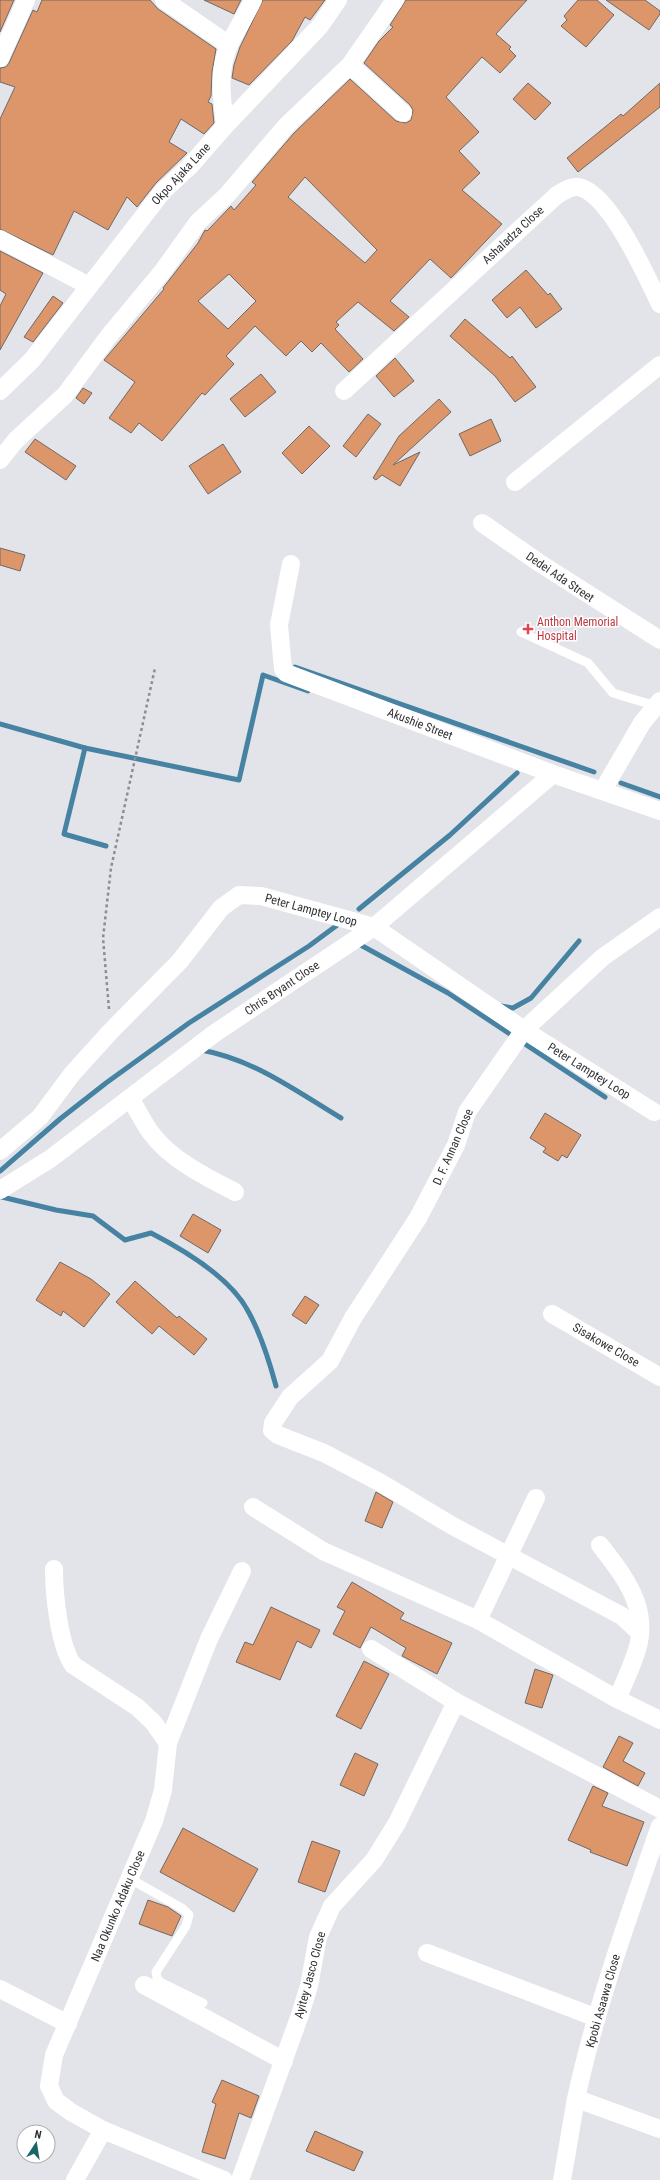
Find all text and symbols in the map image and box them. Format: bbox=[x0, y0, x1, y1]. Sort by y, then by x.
street label: Okpo Ajaka Lane bbox=[149, 140, 213, 208]
street label: Ashaladza Close bbox=[479, 203, 547, 267]
street label: Dedei Ada Street bbox=[523, 549, 597, 605]
place label: Anthon Memorial Hospital bbox=[537, 615, 618, 643]
marker: Anthon Memorial Hospital bbox=[522, 623, 534, 635]
street label: Akushie Street bbox=[385, 705, 455, 743]
street label: Peter Lamptey Loop bbox=[263, 891, 359, 929]
street label: Chris Bryant Close bbox=[242, 958, 322, 1018]
street label: Peter Lamptey Loop bbox=[545, 1040, 633, 1102]
street label: D. F. Annan Close bbox=[430, 1106, 476, 1187]
street label: Sisakowe Close bbox=[570, 1320, 642, 1370]
street label: Naa Okunko Adaku Close bbox=[88, 1848, 148, 1964]
street label: Ayitey Jasco Close bbox=[292, 1930, 328, 2020]
street label: Kpobi Asaawa Close bbox=[583, 1952, 623, 2049]
north arrow bbox=[16, 2124, 56, 2164]
text: N bbox=[33, 2128, 43, 2142]

